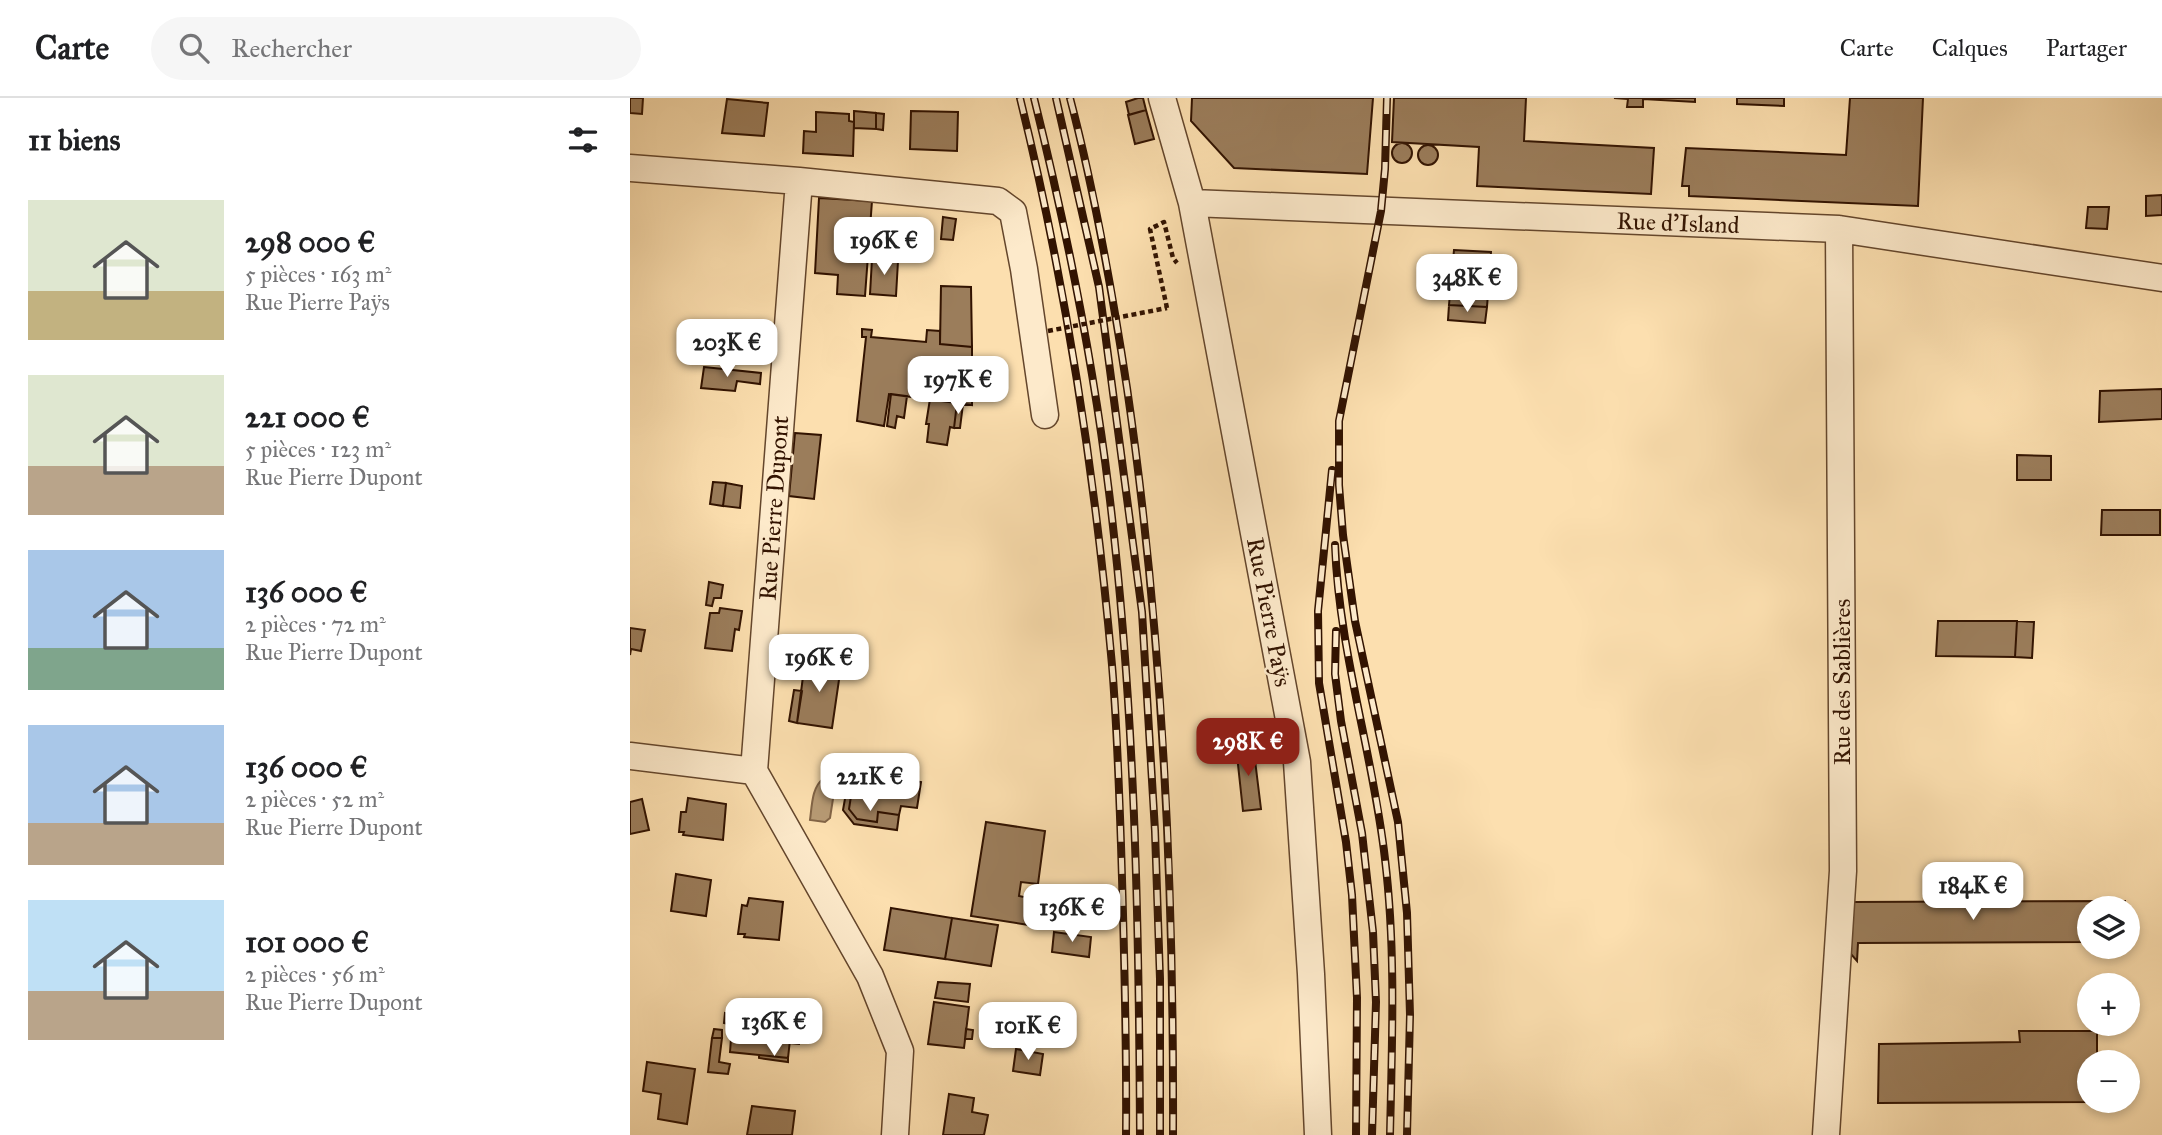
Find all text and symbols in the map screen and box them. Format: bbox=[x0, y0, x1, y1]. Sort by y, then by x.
search box bbox=[151, 17, 641, 80]
text: Carte bbox=[35, 28, 109, 68]
icon: search bbox=[175, 29, 213, 67]
text: Rechercher bbox=[231, 32, 352, 64]
text: Carte bbox=[1840, 33, 1894, 63]
text: Calques bbox=[1932, 33, 2008, 63]
text: Partager bbox=[2046, 33, 2127, 63]
icon: filters bbox=[564, 121, 602, 159]
text: 11 biens bbox=[28, 122, 120, 158]
street label: Rue d'Island bbox=[1616, 206, 1740, 240]
pin: 196K € bbox=[827, 218, 941, 277]
text: 298 000 € bbox=[245, 224, 375, 260]
text: 196K € bbox=[850, 226, 918, 254]
icon: home bbox=[84, 228, 168, 312]
pin: 348K € bbox=[1410, 254, 1524, 314]
text: 5 pièces · 163 m² bbox=[245, 260, 392, 288]
text: 348K € bbox=[1432, 263, 1502, 291]
text: Rue Pierre Paÿs bbox=[245, 288, 390, 316]
pin: 203K € bbox=[670, 320, 784, 379]
text: 203K € bbox=[692, 328, 762, 356]
pin: 197K € bbox=[901, 356, 1015, 416]
text: 197K € bbox=[924, 365, 992, 393]
text: 221 000 € bbox=[245, 399, 370, 435]
icon: home bbox=[84, 403, 168, 487]
street label: Rue Pierre Dupont bbox=[753, 414, 795, 601]
text: 5 pièces · 123 m² bbox=[245, 435, 391, 463]
text: Rue Pierre Dupont bbox=[245, 463, 423, 491]
street label: Rue Pierre Paÿs bbox=[1240, 535, 1298, 689]
text: 136 000 € bbox=[245, 574, 368, 610]
icon: home bbox=[84, 578, 168, 662]
street label: Rue des Sablières bbox=[1827, 599, 1857, 765]
text: 2 pièces · 72 m² bbox=[245, 610, 386, 638]
pin: 196K € bbox=[762, 634, 876, 694]
text: Rue Pierre Dupont bbox=[245, 638, 423, 666]
text: 196K € bbox=[785, 643, 853, 671]
pin: 298K € bbox=[1191, 718, 1305, 778]
text: 298K € bbox=[1212, 727, 1284, 755]
text: 136 000 € bbox=[245, 749, 368, 785]
icon: home bbox=[84, 753, 168, 837]
pin: 221K € bbox=[813, 754, 927, 813]
text: 221K € bbox=[837, 762, 903, 790]
text: 2 pièces · 52 m² bbox=[245, 785, 384, 813]
text: Rue Pierre Dupont bbox=[245, 813, 423, 841]
pin: 184K € bbox=[1916, 862, 2030, 922]
text: 184K € bbox=[1938, 871, 2008, 899]
pin: 136K € bbox=[1015, 884, 1129, 944]
text: 136K € bbox=[1039, 893, 1105, 921]
map controls bbox=[2077, 896, 2140, 1113]
button: layers bbox=[2077, 896, 2140, 959]
text: 101 000 € bbox=[245, 924, 369, 960]
icon: home bbox=[84, 928, 168, 1012]
text: 2 pièces · 56 m² bbox=[245, 960, 385, 988]
button: + bbox=[2077, 973, 2140, 1036]
text: Rue Pierre Dupont bbox=[245, 988, 423, 1016]
pin: 136K € bbox=[717, 998, 831, 1058]
pin: 101K € bbox=[971, 1002, 1085, 1062]
text: 136K € bbox=[741, 1007, 807, 1035]
text: 101K € bbox=[995, 1011, 1061, 1039]
button: − bbox=[2077, 1050, 2140, 1113]

